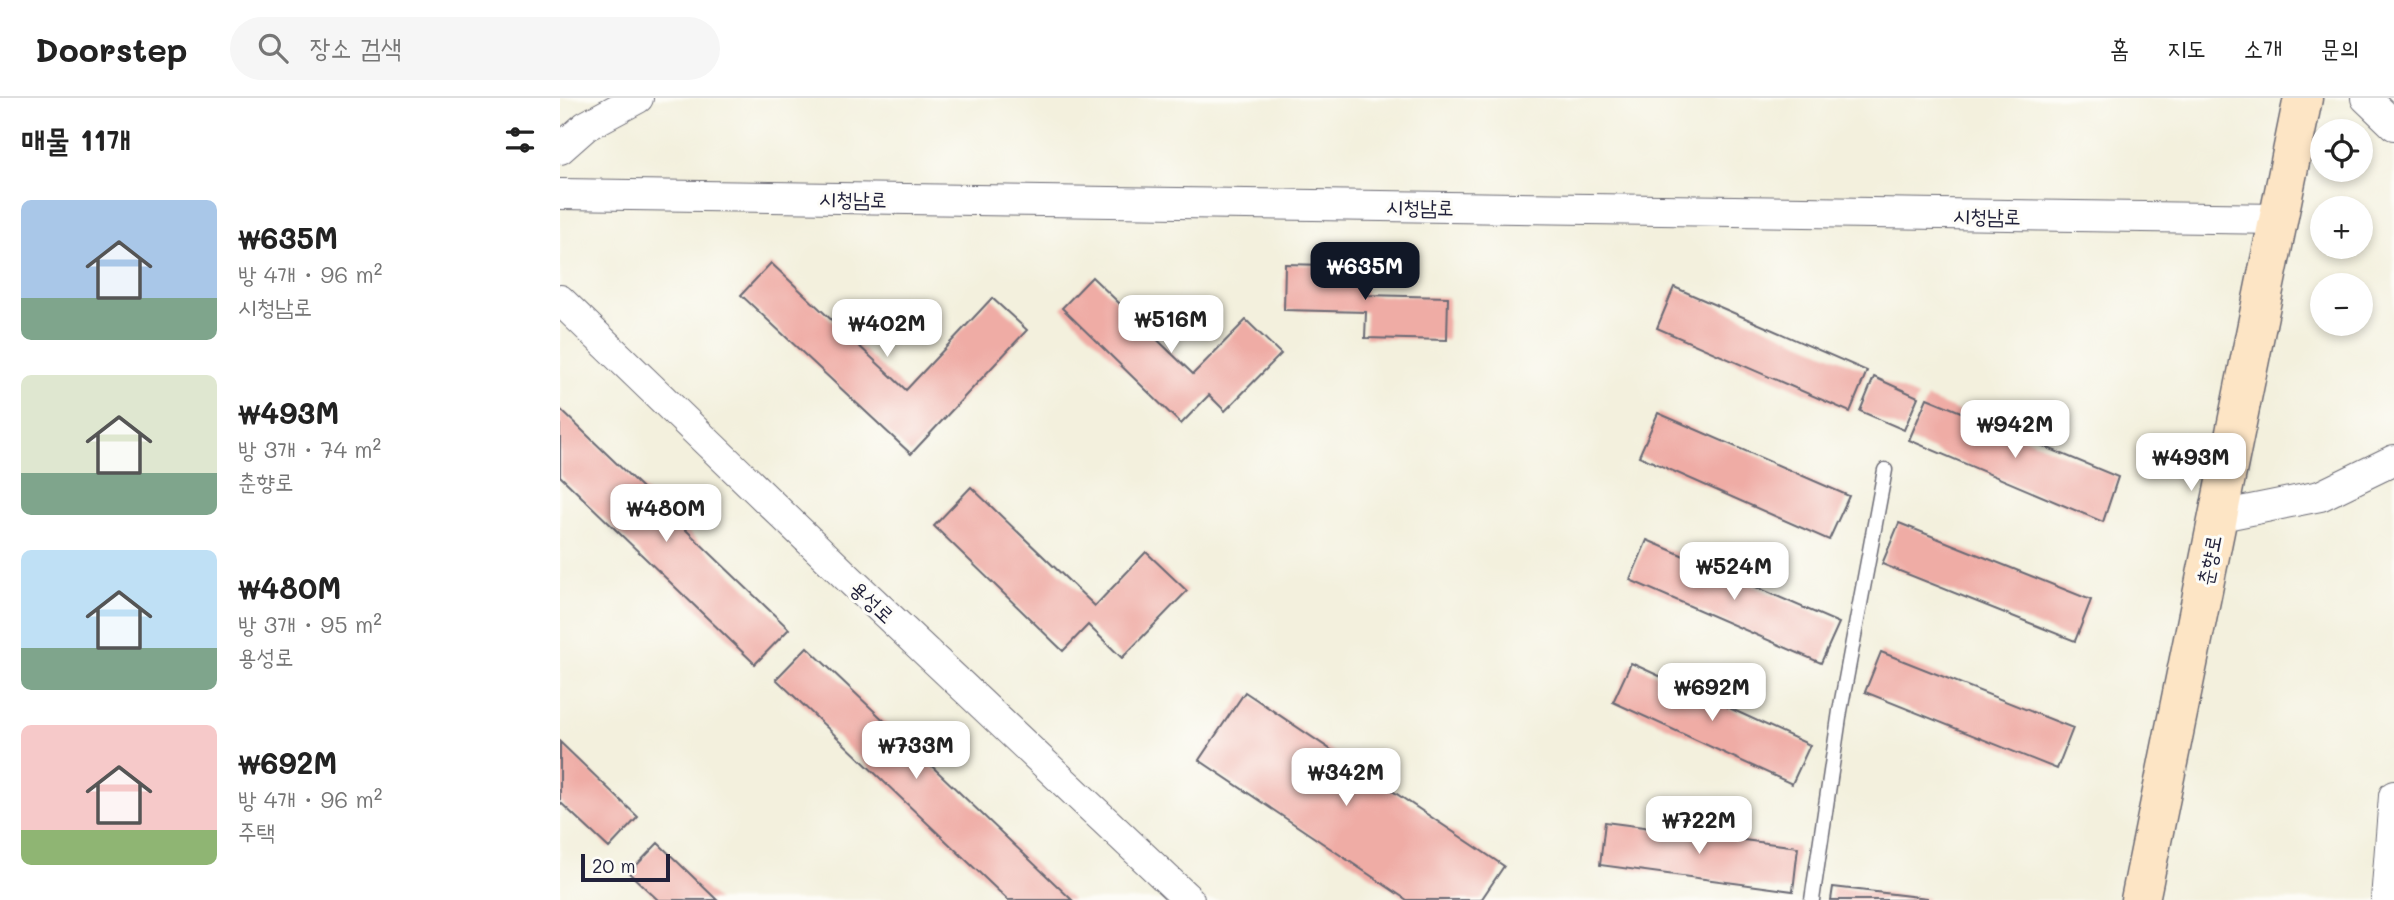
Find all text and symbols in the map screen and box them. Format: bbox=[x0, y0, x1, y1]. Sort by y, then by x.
search box bbox=[230, 17, 720, 80]
text: Doorstep bbox=[35, 27, 188, 70]
icon: search bbox=[254, 29, 292, 67]
text: 장소 검색 bbox=[310, 30, 402, 64]
text: 홈 bbox=[2110, 32, 2129, 63]
text: 지도 bbox=[2167, 32, 2206, 63]
text: 소개 bbox=[2244, 32, 2282, 63]
text: 문의 bbox=[2320, 32, 2359, 63]
text: 매물 11개 bbox=[21, 119, 131, 159]
map controls bbox=[2310, 119, 2373, 336]
button: locate bbox=[2310, 119, 2373, 182]
icon: filters bbox=[501, 121, 539, 159]
street label: 시청남로 bbox=[819, 184, 887, 212]
street label: 시청남로 bbox=[1386, 192, 1454, 220]
button: + bbox=[2310, 196, 2373, 259]
street label: 시청남로 bbox=[1953, 201, 2021, 229]
text: ₩635M bbox=[238, 217, 338, 257]
icon: home bbox=[77, 228, 161, 312]
pin: ₩635M bbox=[1316, 242, 1414, 302]
text: ₩635M bbox=[1327, 250, 1403, 280]
text: 방 4개 · 96 m² bbox=[238, 259, 383, 289]
button: − bbox=[2310, 273, 2373, 336]
text: 시청남로 bbox=[238, 291, 312, 321]
pin: ₩516M bbox=[1122, 296, 1220, 355]
pin: ₩402M bbox=[838, 300, 936, 359]
text: ₩516M bbox=[1134, 303, 1208, 333]
text: ₩402M bbox=[848, 307, 926, 337]
text: ₩493M bbox=[238, 392, 340, 432]
pin: ₩942M bbox=[1966, 400, 2064, 460]
icon: home bbox=[77, 403, 161, 487]
text: ₩942M bbox=[1977, 408, 2053, 438]
text: 방 3개 · 74 m² bbox=[238, 434, 381, 464]
pin: ₩493M bbox=[2142, 434, 2240, 493]
text: ₩493M bbox=[2152, 441, 2230, 471]
text: 춘향로 bbox=[238, 466, 294, 496]
pin: ₩480M bbox=[617, 484, 715, 544]
text: ₩480M bbox=[626, 492, 706, 522]
street label: 춘향로 bbox=[2190, 533, 2226, 587]
pin: ₩524M bbox=[1685, 542, 1783, 602]
text: ₩524M bbox=[1696, 550, 1772, 580]
text: ₩480M bbox=[238, 567, 342, 607]
street label: 용성로 bbox=[845, 574, 901, 628]
icon: home bbox=[77, 578, 161, 662]
text: 방 3개 · 95 m² bbox=[238, 609, 382, 639]
text: 용성로 bbox=[238, 641, 294, 671]
pin: ₩692M bbox=[1663, 664, 1761, 723]
text: ₩692M bbox=[1674, 671, 1750, 701]
pin: ₩733M bbox=[867, 722, 965, 781]
text: ₩733M bbox=[878, 729, 954, 759]
text: ₩692M bbox=[238, 742, 338, 782]
pin: ₩342M bbox=[1297, 748, 1395, 808]
icon: home bbox=[77, 753, 161, 837]
text: ₩342M bbox=[1308, 756, 1384, 786]
text: 방 4개 · 96 m² bbox=[238, 784, 383, 814]
pin: ₩722M bbox=[1650, 796, 1748, 856]
text: ₩722M bbox=[1662, 804, 1736, 834]
text: 주택 bbox=[238, 816, 275, 846]
scale bar bbox=[581, 851, 670, 883]
text: 20 m bbox=[592, 853, 636, 878]

